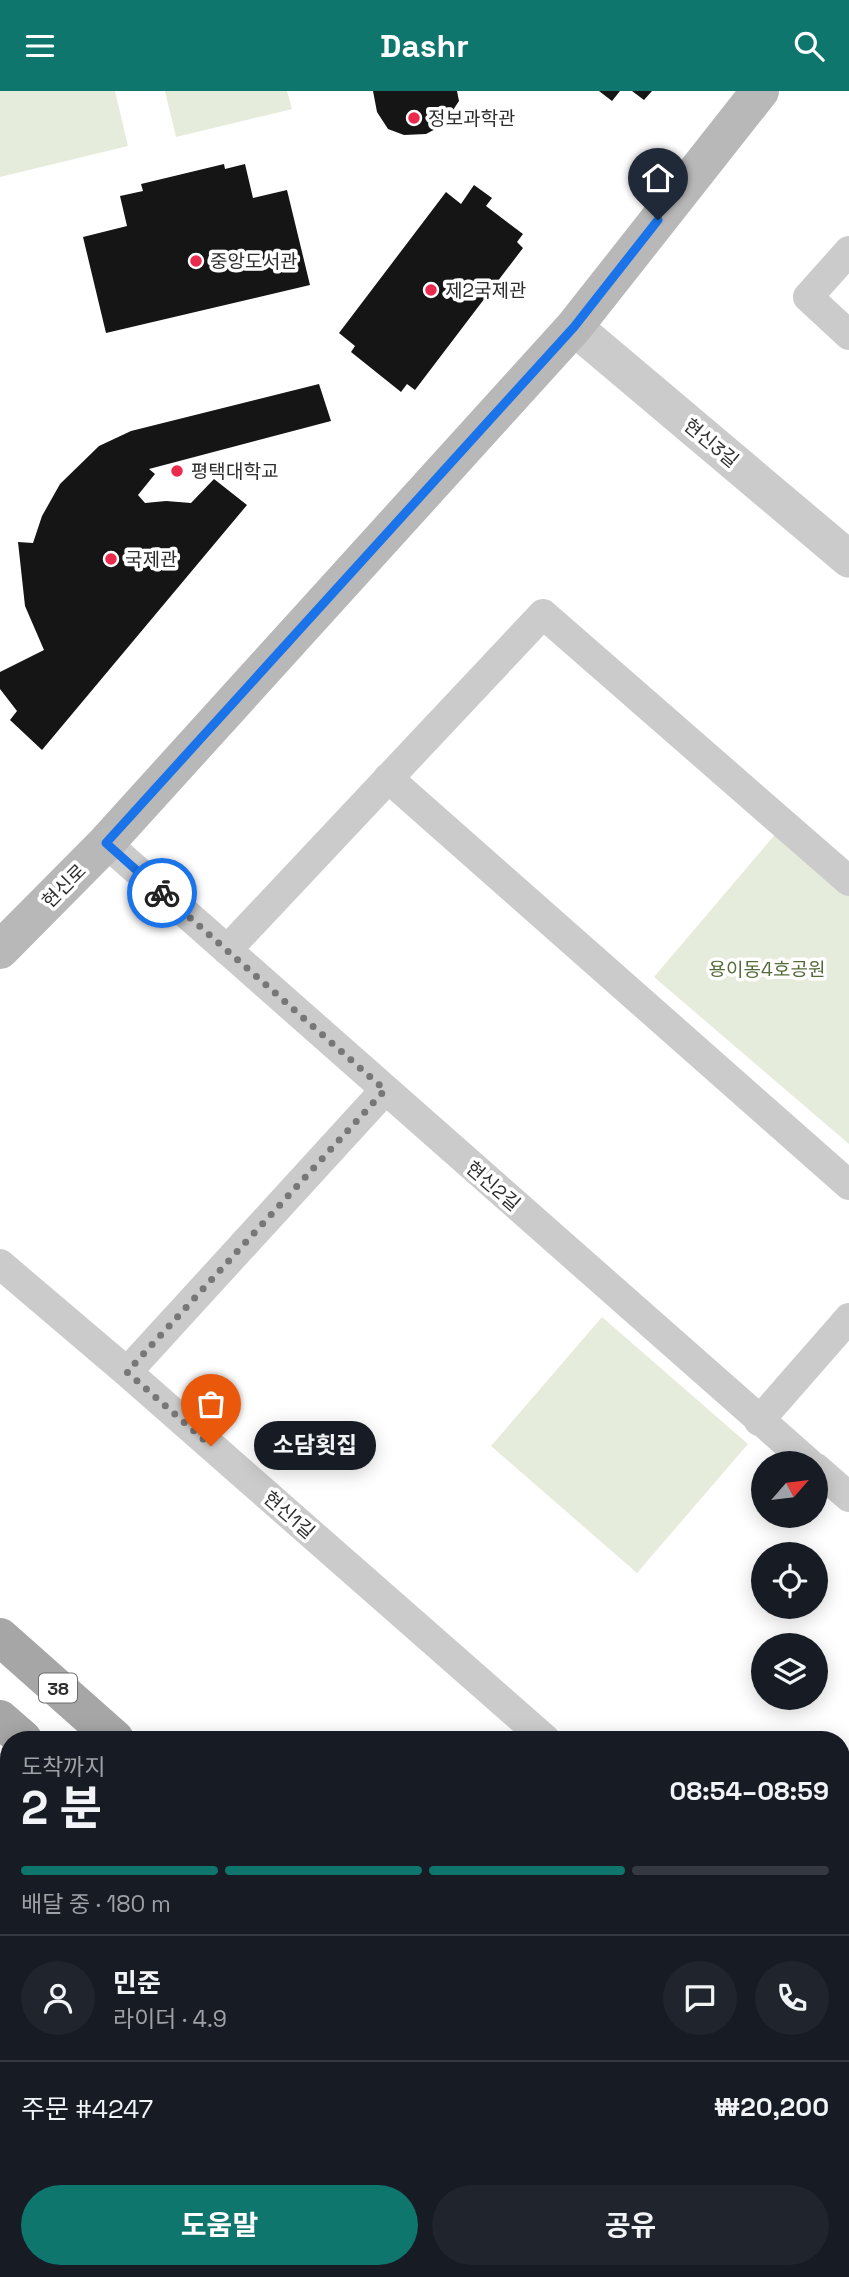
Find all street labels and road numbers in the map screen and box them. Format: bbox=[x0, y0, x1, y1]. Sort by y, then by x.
street label: 현신3길 bbox=[678, 413, 744, 473]
street label: 현신로 bbox=[37, 859, 91, 913]
street label: 현신2길 bbox=[461, 1156, 525, 1216]
street label: 현신1길 bbox=[258, 1486, 320, 1544]
road number: 38 bbox=[39, 1673, 77, 1703]

